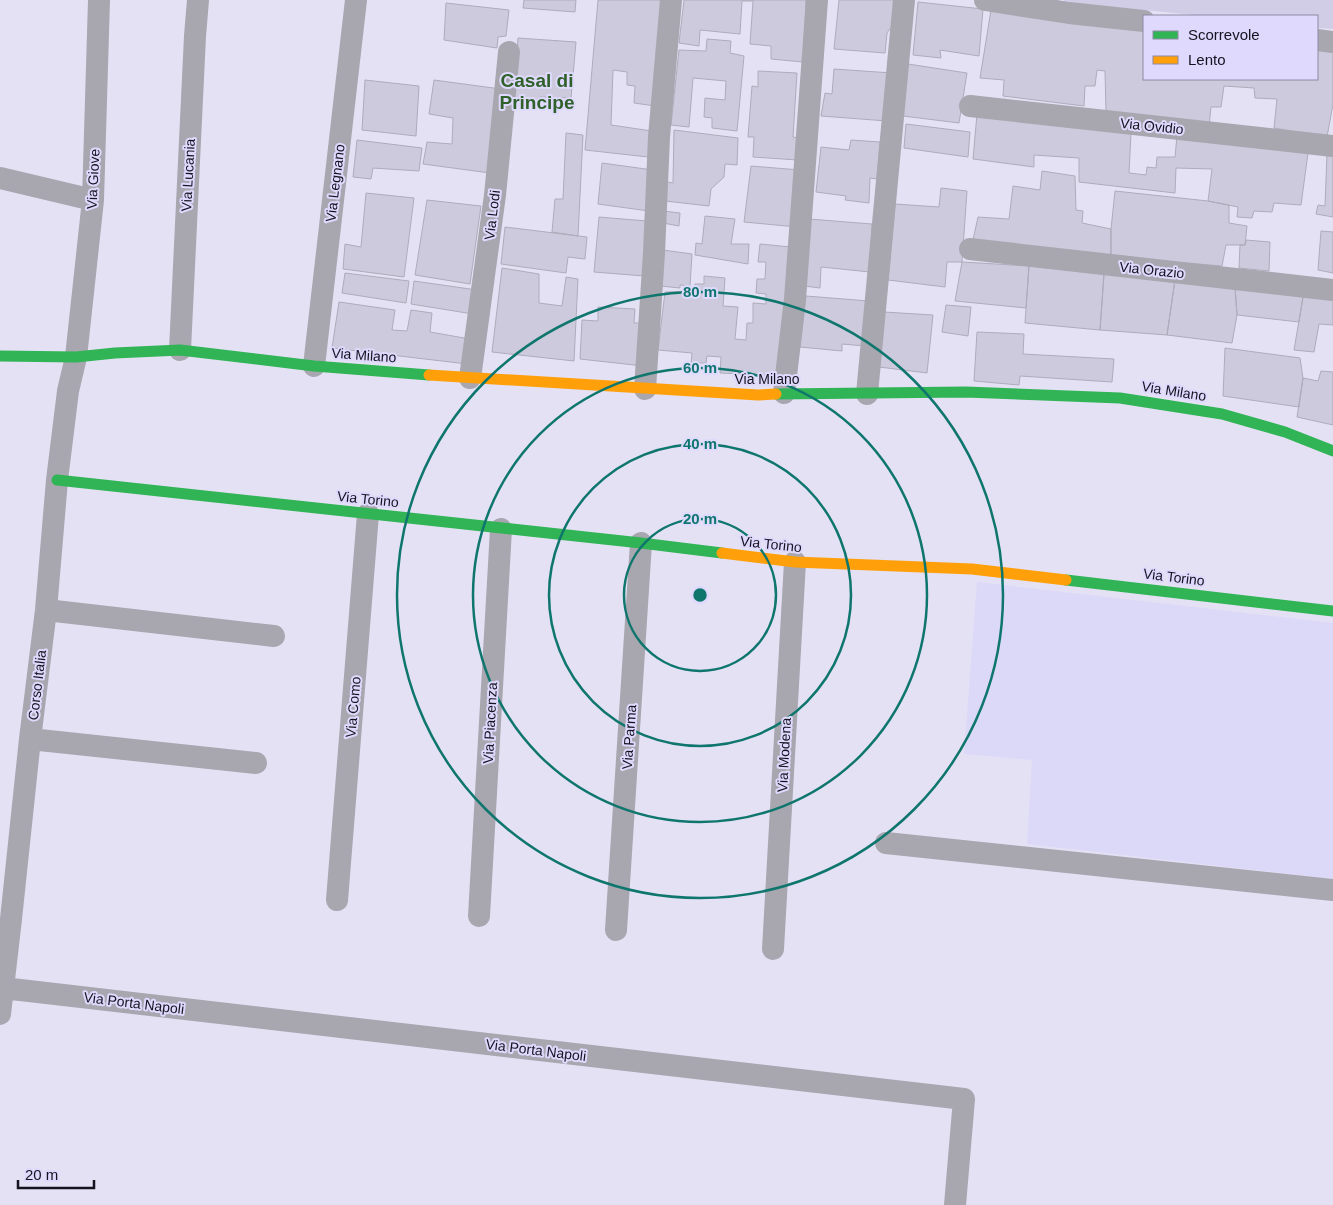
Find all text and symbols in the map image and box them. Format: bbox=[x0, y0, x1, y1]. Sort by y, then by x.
legend bbox=[1143, 15, 1318, 80]
text: Scorrevole bbox=[1188, 26, 1260, 43]
text: Lento bbox=[1188, 51, 1226, 68]
district label: Casal di Principe bbox=[500, 70, 574, 113]
street label: Via Ovidio bbox=[1120, 115, 1185, 137]
street label: Via Lucania bbox=[178, 138, 198, 212]
street label: Via Legnano bbox=[322, 143, 348, 223]
street label: Via Giove bbox=[83, 148, 103, 210]
street label: Via Lodi bbox=[481, 189, 503, 241]
street label: Via Orazio bbox=[1119, 259, 1185, 281]
text: 80 m bbox=[683, 283, 717, 300]
street label: Via Milano bbox=[331, 345, 397, 365]
text: 60 m bbox=[683, 359, 717, 376]
street label: Via Milano bbox=[734, 371, 800, 387]
street label: Via Milano bbox=[1141, 378, 1208, 404]
text: 40 m bbox=[683, 435, 717, 452]
street label: Via Torino bbox=[336, 488, 400, 510]
text: 20 m bbox=[683, 510, 717, 527]
street label: Via Torino bbox=[739, 533, 803, 555]
street label: Via Torino bbox=[1142, 565, 1206, 589]
centre of rings bbox=[691, 586, 709, 604]
street label: Corso Italia bbox=[25, 649, 49, 721]
street label: Via Como bbox=[342, 676, 364, 738]
street label: Via Piacenza bbox=[480, 682, 500, 764]
street label: Via Parma bbox=[619, 704, 639, 770]
street label: Via Modena bbox=[774, 717, 794, 793]
street label: Via Porta Napoli bbox=[83, 989, 185, 1017]
street label: Via Porta Napoli bbox=[485, 1036, 587, 1064]
scale bar bbox=[18, 1158, 94, 1190]
text: 20 m bbox=[25, 1166, 58, 1183]

